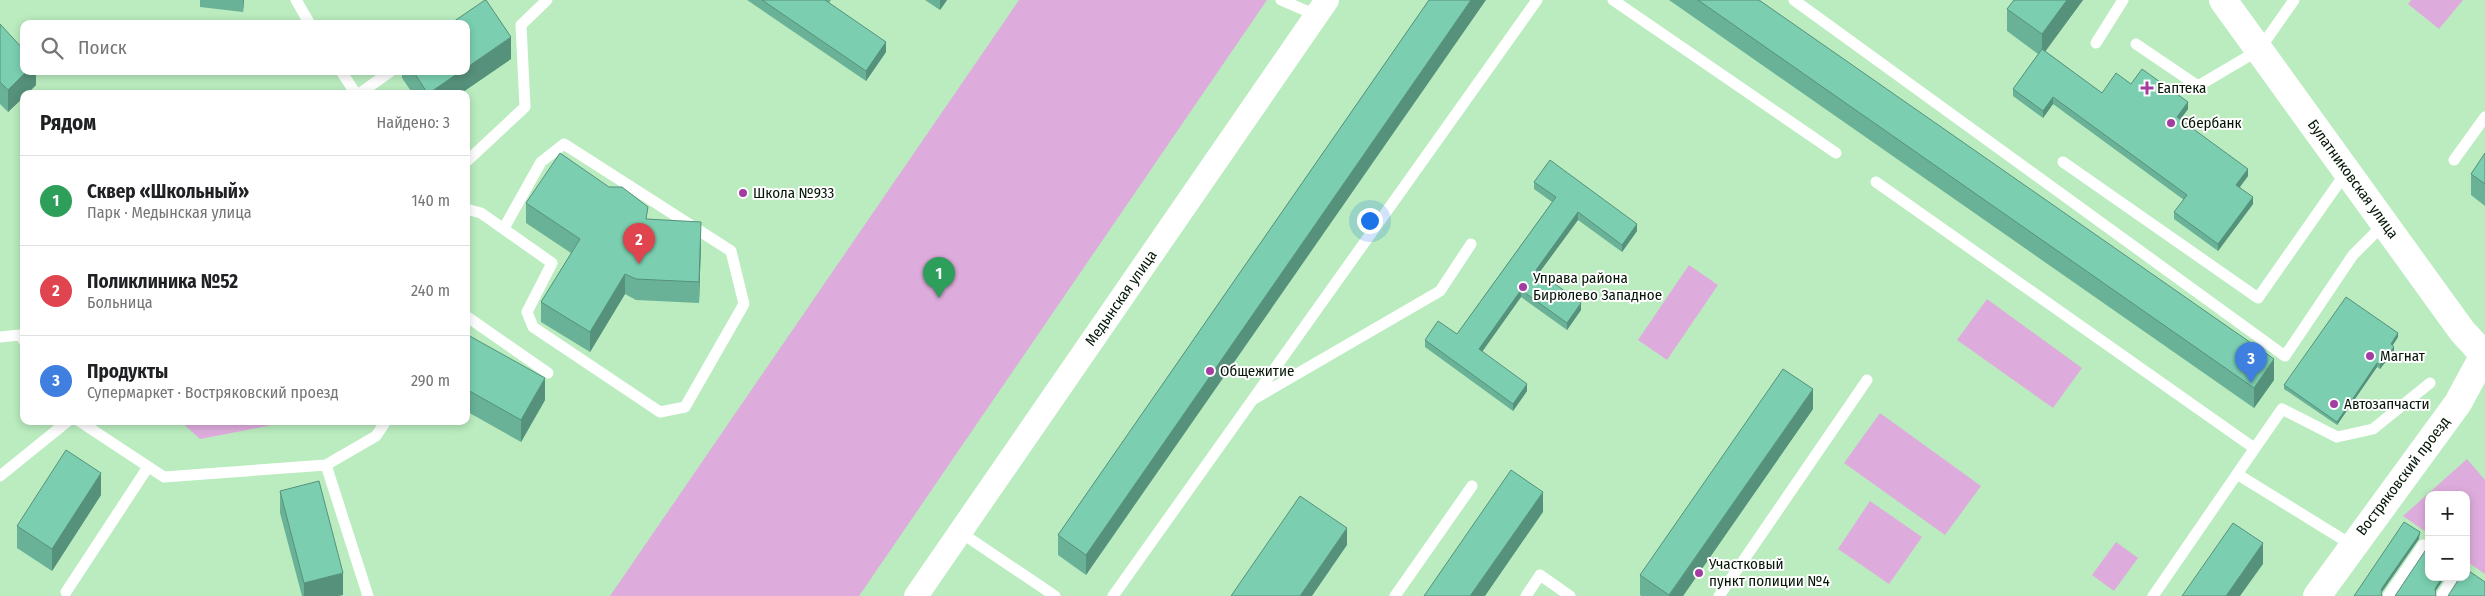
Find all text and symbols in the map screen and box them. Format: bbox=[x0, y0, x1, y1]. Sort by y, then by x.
search box bbox=[20, 20, 470, 75]
icon: search bbox=[38, 34, 66, 62]
text: Поиск bbox=[78, 36, 127, 59]
place label: Еаптека bbox=[2157, 79, 2206, 97]
marker: Еаптека bbox=[2141, 82, 2153, 94]
text: Рядом bbox=[40, 110, 96, 136]
text: Найдено: 3 bbox=[377, 113, 450, 132]
place label: Сбербанк bbox=[2181, 114, 2242, 132]
street label: Булатниковская улица bbox=[2304, 116, 2402, 242]
marker: Сбербанк bbox=[2165, 117, 2177, 129]
text: Сквер «Школьный» bbox=[87, 180, 249, 203]
place label: Школа №933 bbox=[753, 184, 834, 202]
marker: Школа №933 bbox=[737, 187, 749, 199]
text: 1 bbox=[53, 191, 59, 210]
text: 140 m bbox=[412, 191, 450, 210]
text: Парк · Медынская улица bbox=[87, 203, 252, 222]
your location bbox=[1357, 208, 1383, 234]
pin: 2 bbox=[623, 223, 655, 264]
street label: Медынская улица bbox=[1081, 247, 1161, 349]
pin: 1 bbox=[923, 257, 955, 298]
place label: Управа района Бирюлево Западное bbox=[1532, 269, 1662, 304]
text: Поликлиника №52 bbox=[87, 270, 238, 293]
text: 2 bbox=[52, 281, 60, 300]
text: 240 m bbox=[411, 281, 450, 300]
marker: Управа района Бирюлево Западное bbox=[1517, 281, 1529, 293]
text: Больница bbox=[87, 293, 153, 312]
pin: 3 bbox=[2235, 342, 2267, 383]
place label: Магнат bbox=[2380, 347, 2426, 365]
marker: Магнат bbox=[2364, 350, 2376, 362]
text: Продукты bbox=[87, 360, 168, 383]
place label: Общежитие bbox=[1220, 362, 1294, 380]
marker: Общежитие bbox=[1204, 365, 1216, 377]
text: 3 bbox=[52, 371, 60, 390]
text: 290 m bbox=[411, 371, 450, 390]
text: Супермаркет · Востряковский проезд bbox=[87, 383, 339, 402]
place label: Автозапчасти bbox=[2344, 395, 2430, 413]
marker: Автозапчасти bbox=[2328, 398, 2340, 410]
street label: Востряковский проезд bbox=[2352, 413, 2454, 539]
map controls bbox=[2425, 491, 2470, 581]
button: + bbox=[2425, 491, 2470, 536]
button: − bbox=[2425, 536, 2470, 581]
place label: Участковый пункт полиции №4 bbox=[1708, 555, 1830, 590]
marker: Участковый пункт полиции №4 bbox=[1693, 567, 1705, 579]

